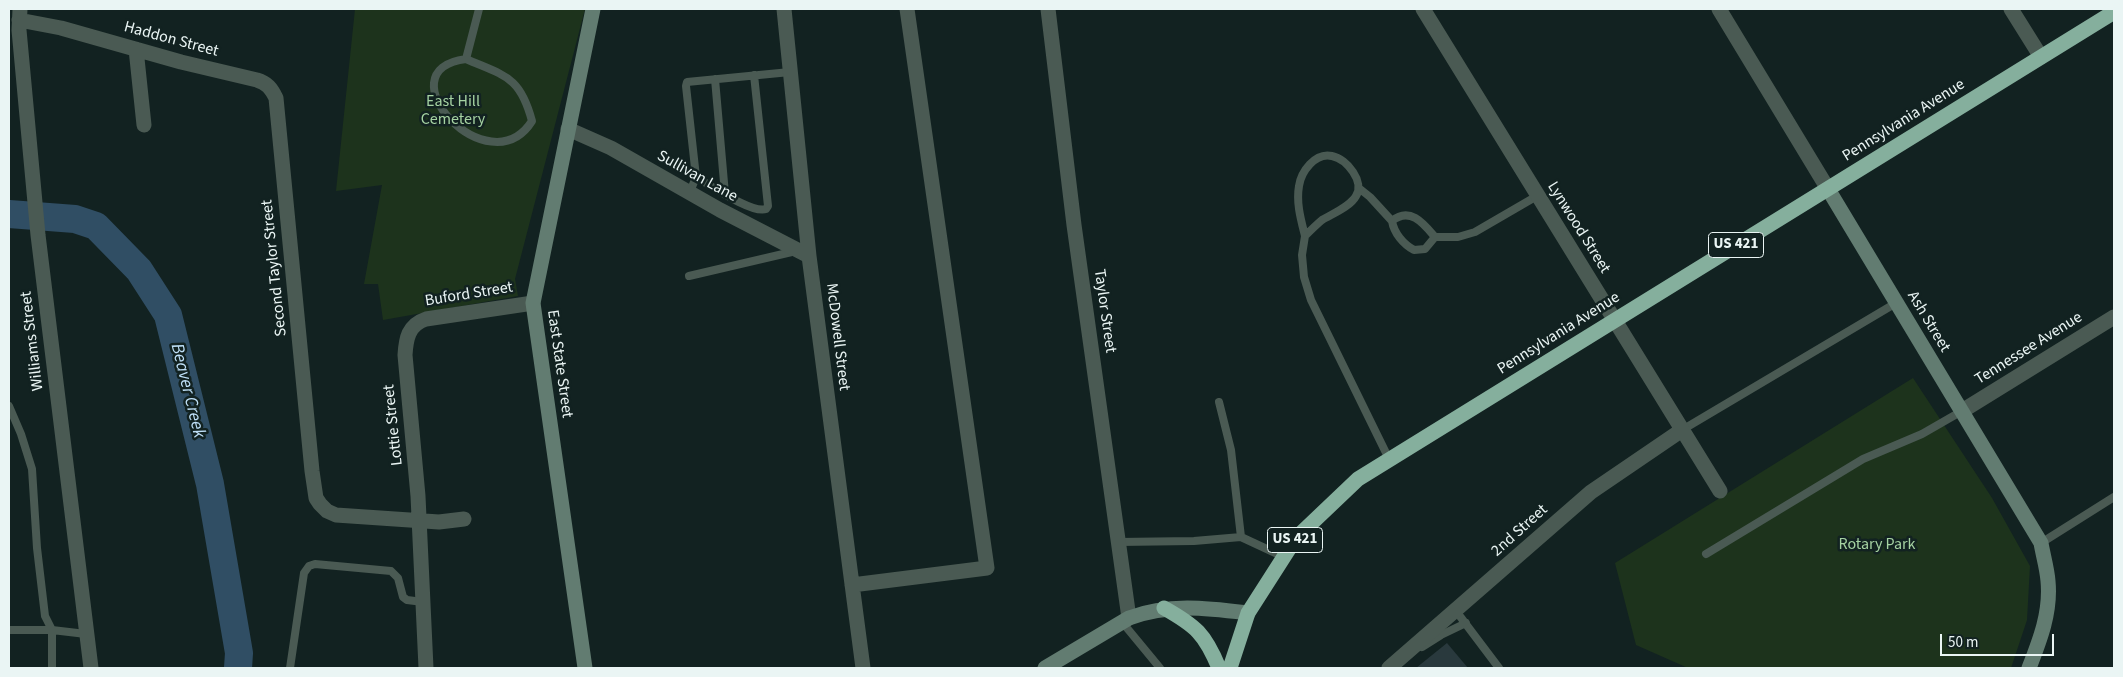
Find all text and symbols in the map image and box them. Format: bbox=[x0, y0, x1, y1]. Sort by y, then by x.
street label: Haddon Street bbox=[122, 18, 220, 62]
street label: Pennsylvania Avenue bbox=[1839, 76, 1969, 166]
park label: East Hill Cemetery bbox=[421, 92, 485, 130]
street label: Sullivan Lane bbox=[653, 147, 741, 207]
street label: Lynwood Street bbox=[1542, 179, 1614, 277]
street label: Second Taylor Street bbox=[258, 199, 292, 337]
road number: US 421 bbox=[1708, 232, 1764, 258]
street label: Taylor Street bbox=[1089, 268, 1119, 354]
street label: Buford Street bbox=[424, 279, 514, 311]
street label: McDowell Street bbox=[821, 282, 853, 392]
street label: Ash Street bbox=[1902, 288, 1954, 356]
street label: Pennsylvania Avenue bbox=[1494, 289, 1624, 379]
street label: Williams Street bbox=[17, 290, 49, 392]
street label: Tennessee Avenue bbox=[1972, 308, 2086, 390]
street label: East State Street bbox=[542, 309, 576, 419]
water label: Beaver Creek bbox=[165, 341, 209, 441]
street label: Lottie Street bbox=[380, 383, 408, 467]
street label: 2nd Street bbox=[1488, 501, 1552, 561]
road number: US 421 bbox=[1268, 528, 1322, 552]
park label: Rotary Park bbox=[1838, 535, 1916, 555]
scale bar bbox=[1943, 624, 2057, 656]
text: 50 m bbox=[1948, 632, 1978, 653]

